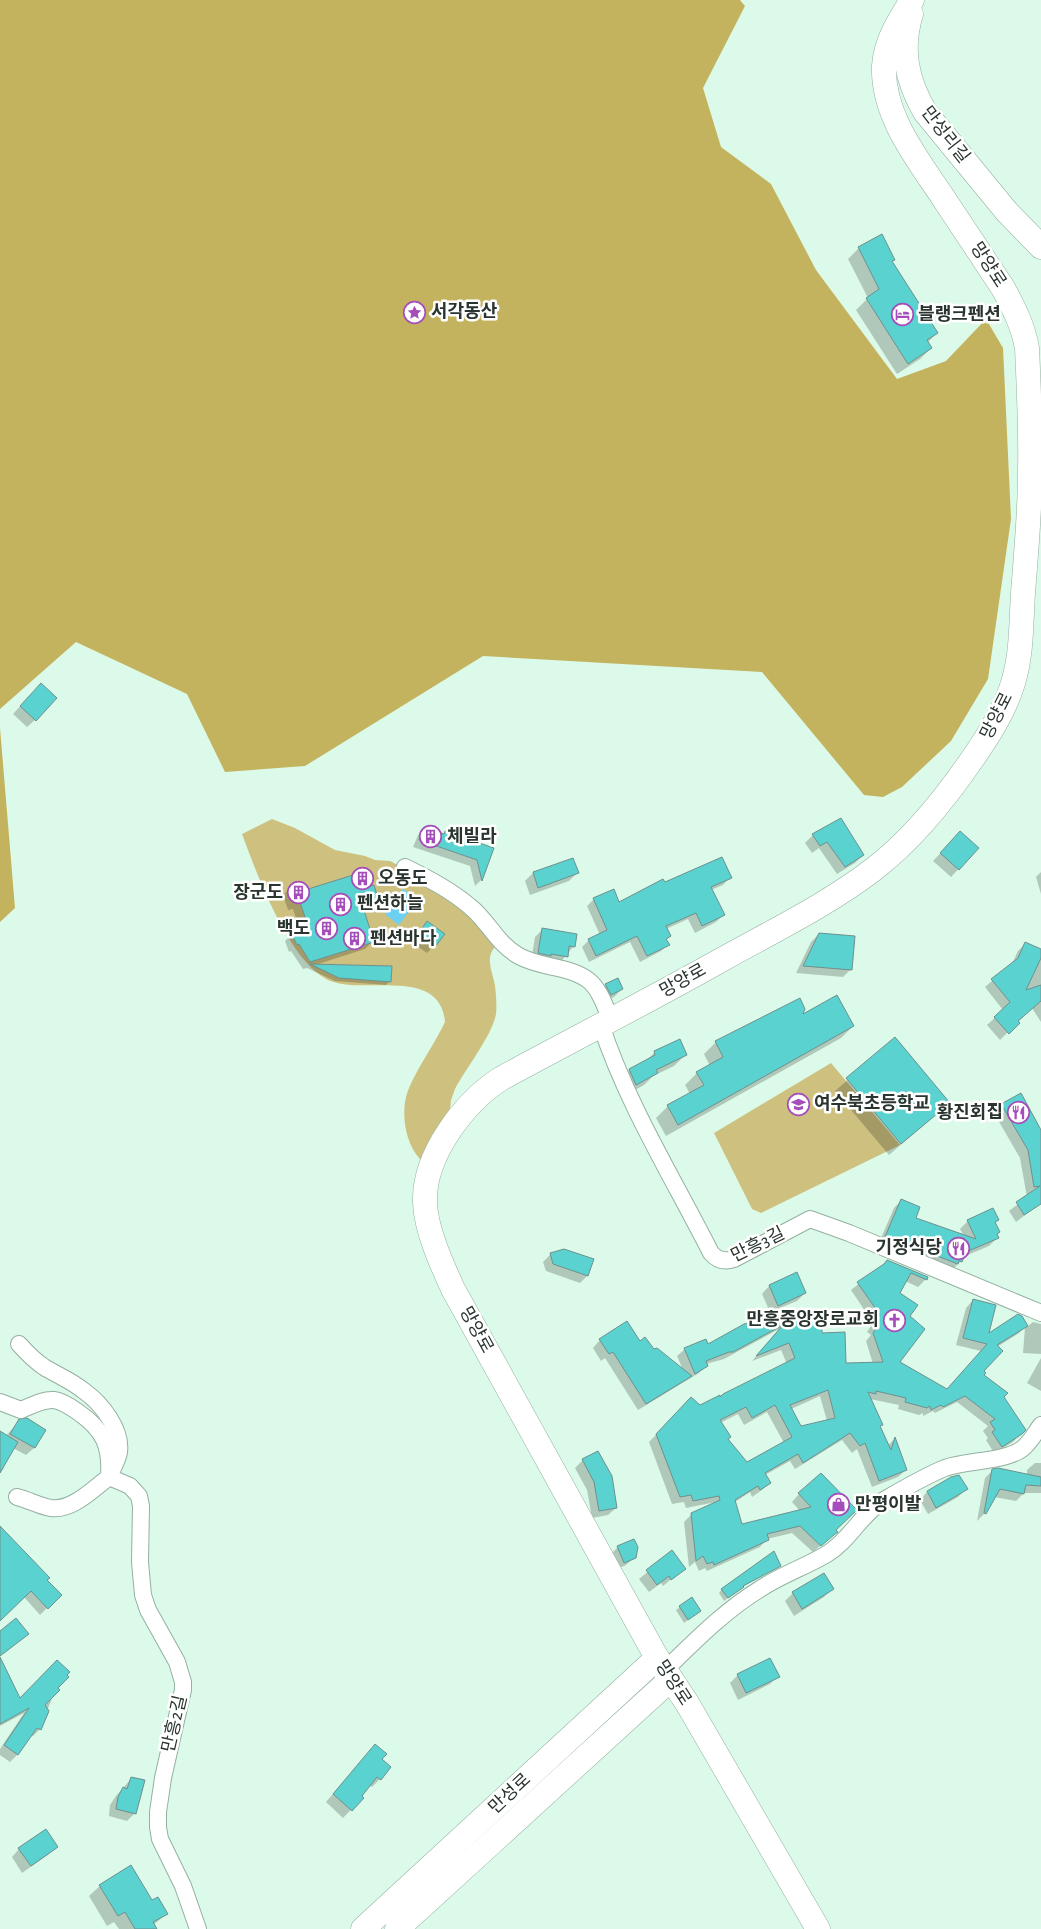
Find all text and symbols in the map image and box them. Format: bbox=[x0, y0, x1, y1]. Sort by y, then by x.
street label: 만성리길 bbox=[918, 102, 974, 167]
street label: 망양로 bbox=[967, 238, 1011, 291]
place icon: 서각동산 bbox=[403, 300, 427, 324]
place label: 서각동산 bbox=[431, 302, 498, 321]
hotel icon: 블랭크펜션 bbox=[890, 303, 914, 327]
place label: 블랭크펜션 bbox=[918, 305, 1001, 324]
street label: 망양로 bbox=[976, 689, 1016, 742]
building icon: 체빌라 bbox=[419, 825, 443, 849]
place label: 체빌라 bbox=[447, 827, 497, 846]
building icon: 오동도 bbox=[350, 867, 374, 891]
place label: 오동도 bbox=[378, 869, 428, 888]
building icon: 장군도 bbox=[287, 881, 311, 905]
place label: 장군도 bbox=[233, 883, 283, 902]
building icon: 펜션하늘 bbox=[329, 892, 353, 916]
place label: 펜션하늘 bbox=[357, 894, 423, 913]
building icon: 백도 bbox=[314, 917, 338, 941]
place label: 백도 bbox=[277, 919, 310, 938]
building icon: 펜션바다 bbox=[342, 927, 366, 951]
place label: 펜션바다 bbox=[370, 929, 437, 948]
street label: 망양로 bbox=[656, 959, 709, 1001]
school or university icon: 여수북초등학교 bbox=[786, 1092, 810, 1116]
place label: 여수북초등학교 bbox=[814, 1093, 930, 1113]
restaurant icon: 황진회집 bbox=[1007, 1101, 1031, 1125]
place label: 황진회집 bbox=[937, 1102, 1003, 1122]
street label: 만흥3길 bbox=[728, 1223, 788, 1266]
restaurant icon: 기정식당 bbox=[946, 1236, 970, 1260]
place label: 기정식당 bbox=[876, 1238, 942, 1257]
street label: 망양로 bbox=[456, 1303, 498, 1356]
church icon: 만흥중앙장로교회 bbox=[883, 1308, 907, 1332]
place label: 만흥중앙장로교회 bbox=[747, 1310, 879, 1329]
shop icon: 만평이발 bbox=[827, 1493, 851, 1517]
place label: 만평이발 bbox=[855, 1495, 922, 1514]
street label: 망양로 bbox=[652, 1656, 696, 1709]
street label: 만흥2길 bbox=[158, 1693, 190, 1754]
street label: 만성로 bbox=[485, 1770, 534, 1818]

